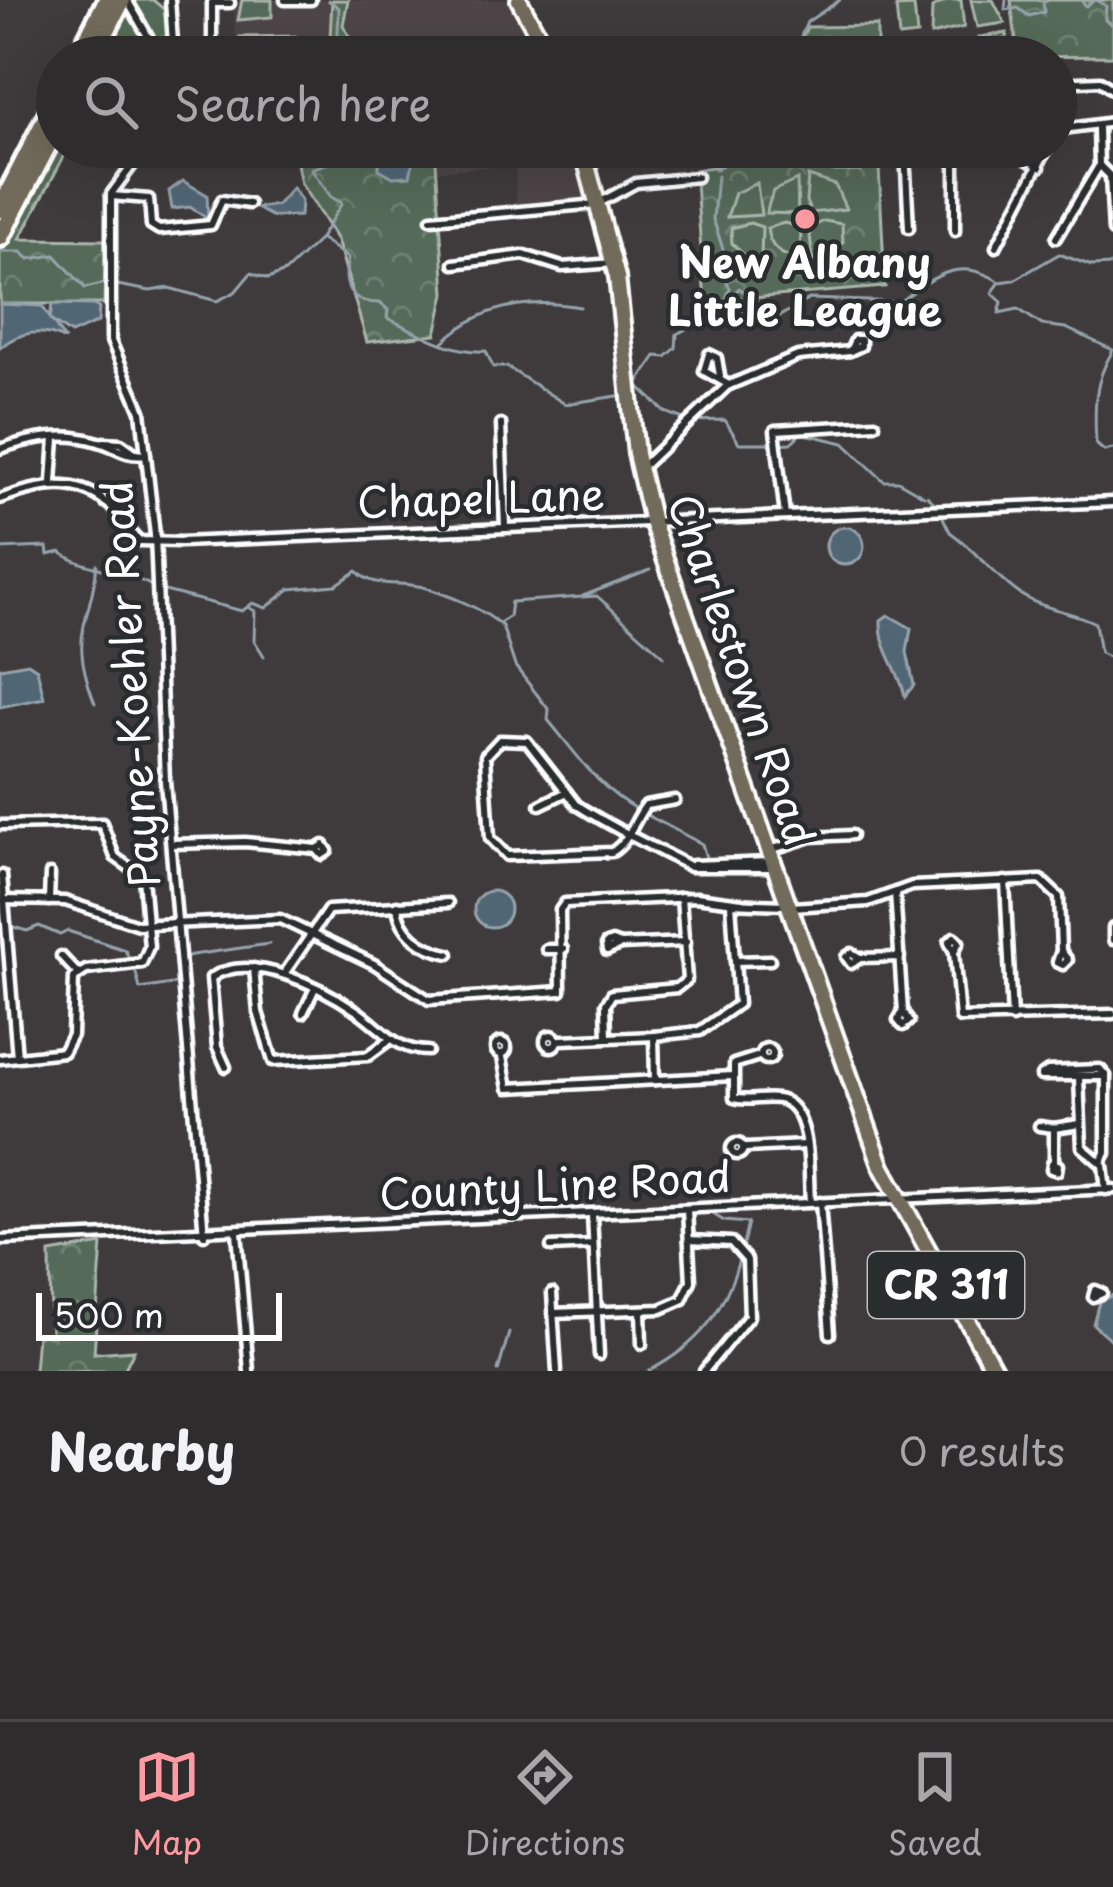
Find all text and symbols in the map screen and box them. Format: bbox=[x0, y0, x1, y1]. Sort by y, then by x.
search box bbox=[36, 36, 1077, 168]
text: Search here bbox=[174, 68, 431, 136]
icon: search bbox=[78, 69, 144, 135]
marker: New Albany Little League bbox=[792, 206, 818, 232]
place label: New Albany Little League bbox=[668, 229, 942, 340]
street label: Chapel Lane bbox=[356, 461, 606, 532]
street label: Payne-Koehler Road bbox=[83, 479, 174, 890]
street label: Charlestown Road bbox=[654, 485, 833, 854]
street label: County Line Road bbox=[377, 1143, 732, 1224]
road number: CR 311 bbox=[868, 1252, 1024, 1318]
scale bar bbox=[36, 1287, 282, 1340]
text: 500 m bbox=[54, 1289, 164, 1339]
text: Nearby bbox=[48, 1411, 235, 1488]
text: 0 results bbox=[899, 1420, 1065, 1479]
tab: Map bbox=[131, 1744, 202, 1866]
tab: Directions bbox=[465, 1744, 625, 1866]
tab: Saved bbox=[888, 1744, 982, 1866]

